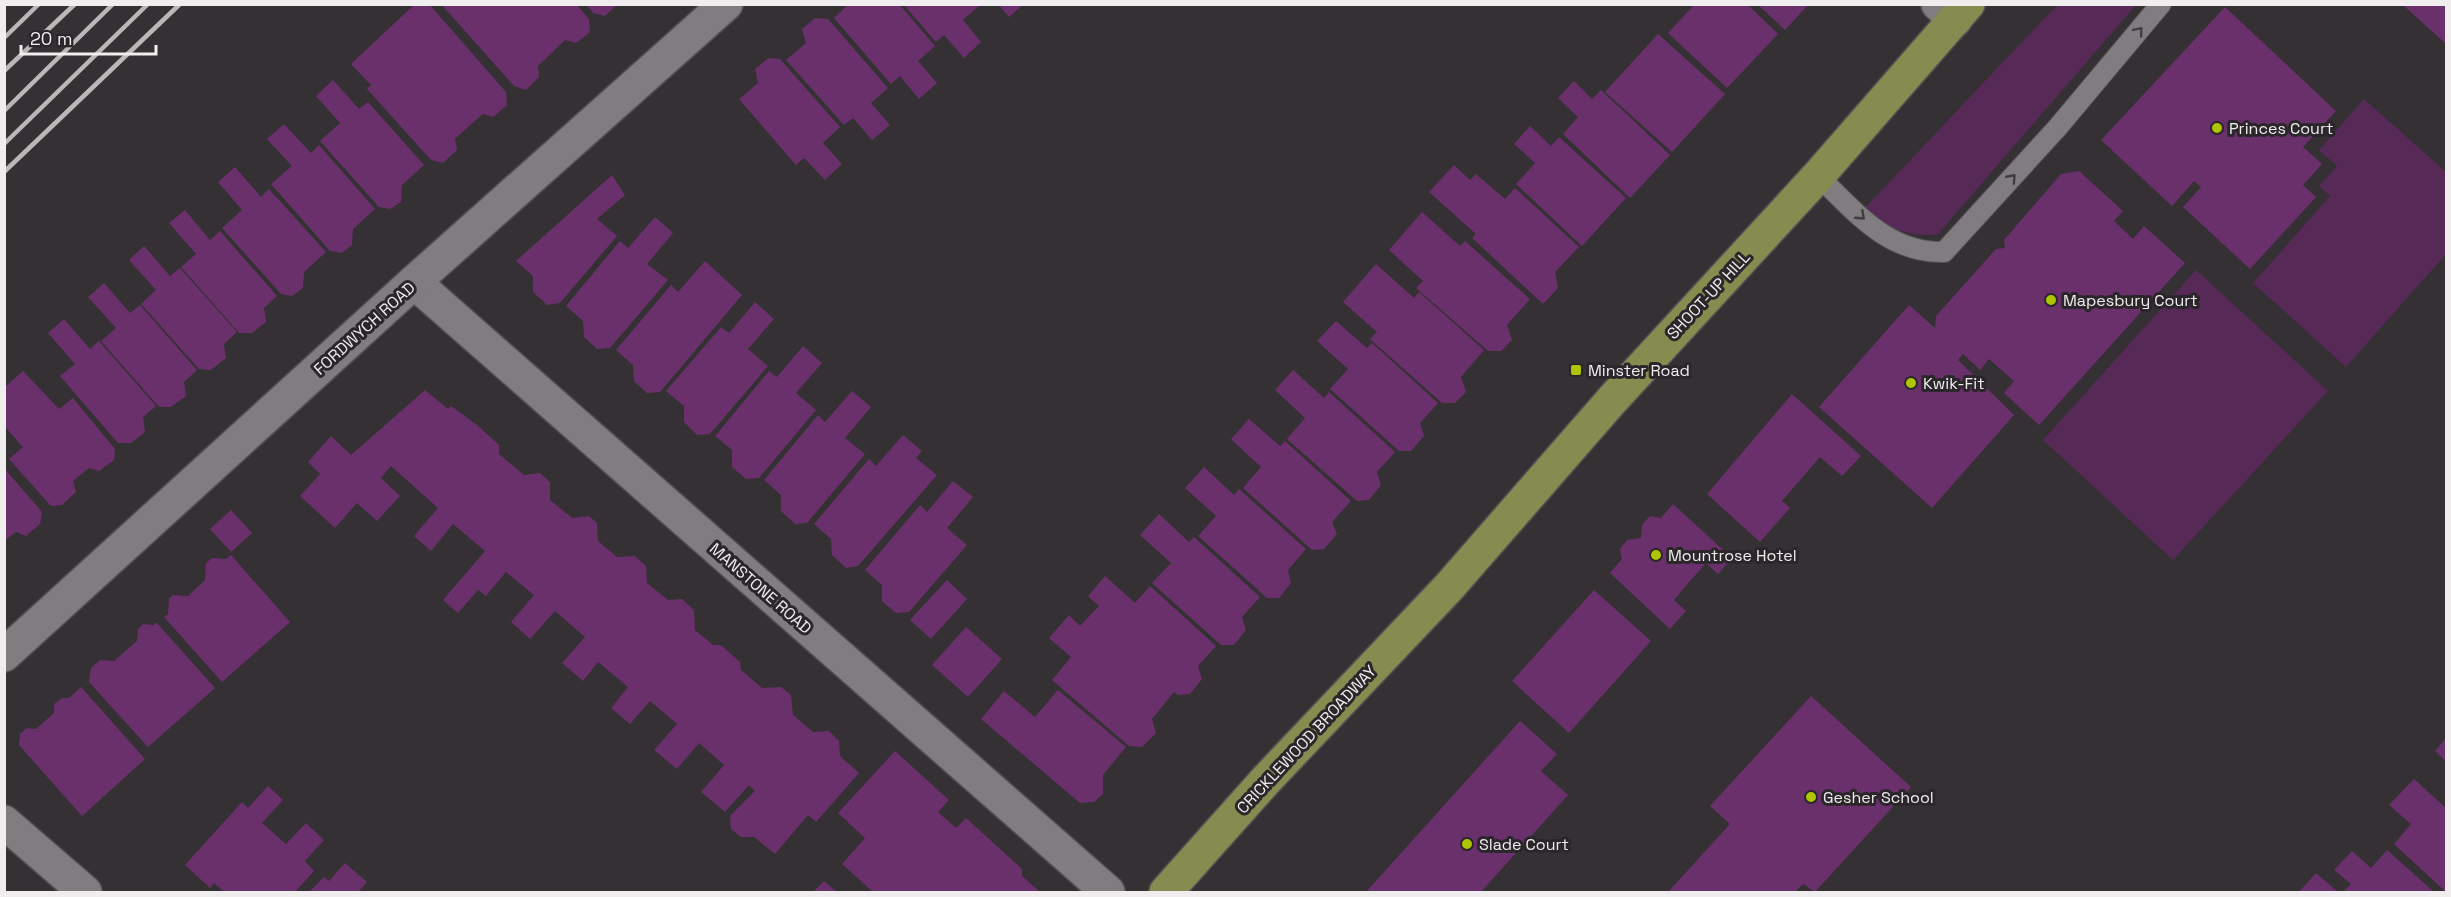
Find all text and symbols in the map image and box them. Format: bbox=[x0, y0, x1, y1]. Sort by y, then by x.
scale bar bbox=[21, 18, 156, 56]
text: 20 m bbox=[30, 27, 73, 50]
one-way arrow bbox=[2132, 27, 2143, 38]
place label: Princes Court bbox=[2229, 118, 2333, 139]
marker: Princes Court bbox=[2210, 121, 2224, 135]
one-way arrow bbox=[2005, 174, 2016, 185]
one-way arrow bbox=[1854, 209, 1865, 220]
street label: SHOOT-UP HILL bbox=[1662, 247, 1755, 344]
street label: FORDWYCH ROAD bbox=[309, 277, 419, 379]
place label: Mapesbury Court bbox=[2063, 290, 2198, 311]
marker: Mapesbury Court bbox=[2044, 293, 2058, 307]
place label: Minster Road bbox=[1588, 360, 1690, 381]
marker: Minster Road bbox=[1569, 363, 1583, 377]
place label: Kwik-Fit bbox=[1923, 373, 1985, 394]
marker: Kwik-Fit bbox=[1904, 376, 1918, 390]
street label: MANSTONE ROAD bbox=[705, 538, 816, 638]
place label: Mountrose Hotel bbox=[1668, 545, 1797, 566]
marker: Mountrose Hotel bbox=[1649, 548, 1663, 562]
street label: CRICKLEWOOD BROADWAY bbox=[1232, 660, 1381, 818]
place label: Gesher School bbox=[1823, 787, 1934, 808]
marker: Gesher School bbox=[1804, 790, 1818, 804]
place label: Slade Court bbox=[1479, 834, 1569, 855]
marker: Slade Court bbox=[1460, 837, 1474, 851]

